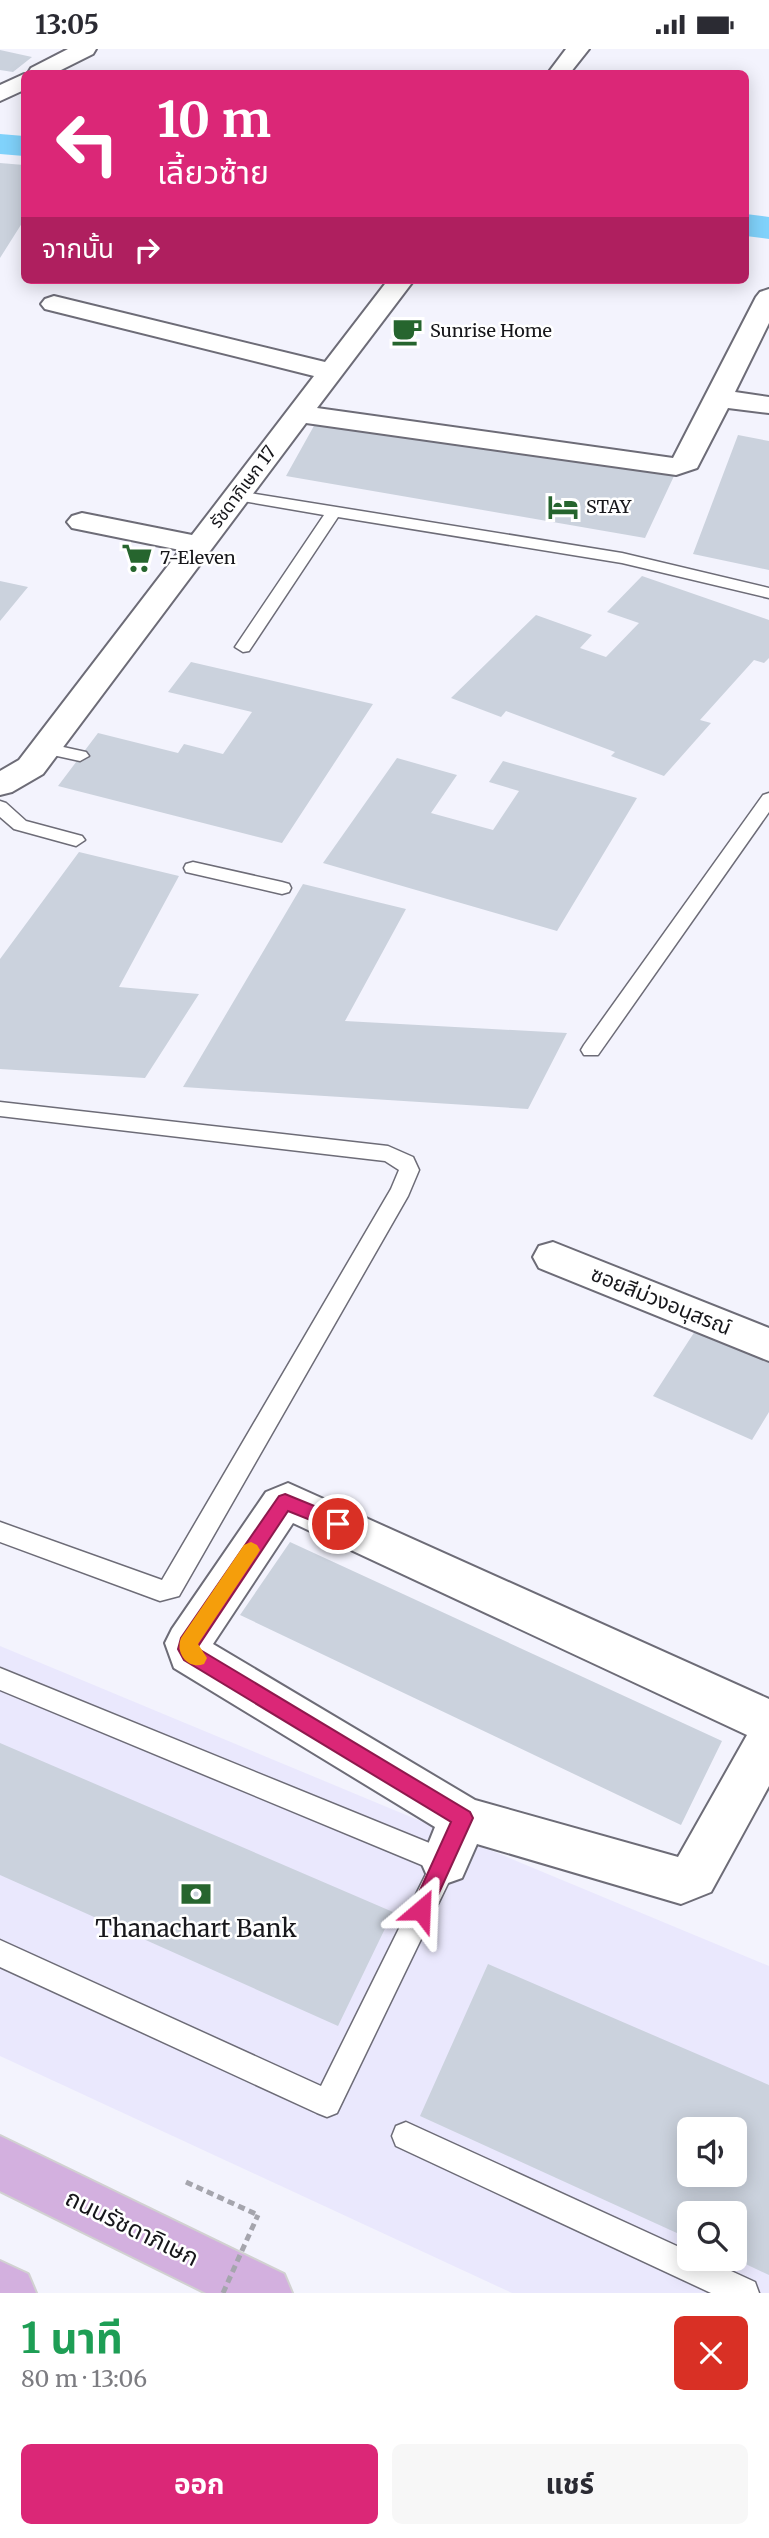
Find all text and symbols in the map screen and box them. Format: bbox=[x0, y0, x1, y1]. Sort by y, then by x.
text: 13:05 bbox=[35, 8, 99, 41]
text: 10 m bbox=[157, 89, 271, 150]
icon: left bbox=[42, 98, 133, 189]
text: เลี้ยวซ้าย bbox=[157, 153, 269, 193]
icon: right bbox=[128, 231, 166, 269]
text: จากนั้น bbox=[42, 232, 114, 265]
cafe icon: Sunrise Home bbox=[390, 314, 424, 348]
place label: Sunrise Home bbox=[430, 319, 552, 342]
street label: รัชดาภิเษก 17 bbox=[204, 441, 281, 532]
hotel icon: STAY bbox=[546, 490, 580, 524]
place label: STAY bbox=[586, 495, 632, 518]
supermarket icon: 7-Eleven bbox=[120, 541, 154, 575]
place label: 7-Eleven bbox=[160, 546, 236, 569]
street label: ซอยสีม่วงอนุสรณ์ bbox=[587, 1260, 735, 1341]
pin bbox=[308, 1494, 368, 1554]
icon: arrive bbox=[319, 1505, 357, 1543]
position arrow bbox=[384, 1873, 458, 1947]
bank icon: Thanachart Bank bbox=[179, 1877, 213, 1911]
place label: Thanachart Bank bbox=[95, 1913, 297, 1944]
map controls bbox=[677, 2117, 747, 2271]
button: sound bbox=[677, 2117, 747, 2187]
street label: ถนนรัชดาภิเษก bbox=[61, 2182, 204, 2273]
button: search bbox=[677, 2201, 747, 2271]
text: 1 นาที bbox=[21, 2312, 123, 2364]
button: close bbox=[674, 2316, 748, 2390]
text: 80 m · 13:06 bbox=[21, 2364, 147, 2393]
button: ออก bbox=[21, 2444, 378, 2524]
button: แชร์ bbox=[392, 2444, 748, 2524]

